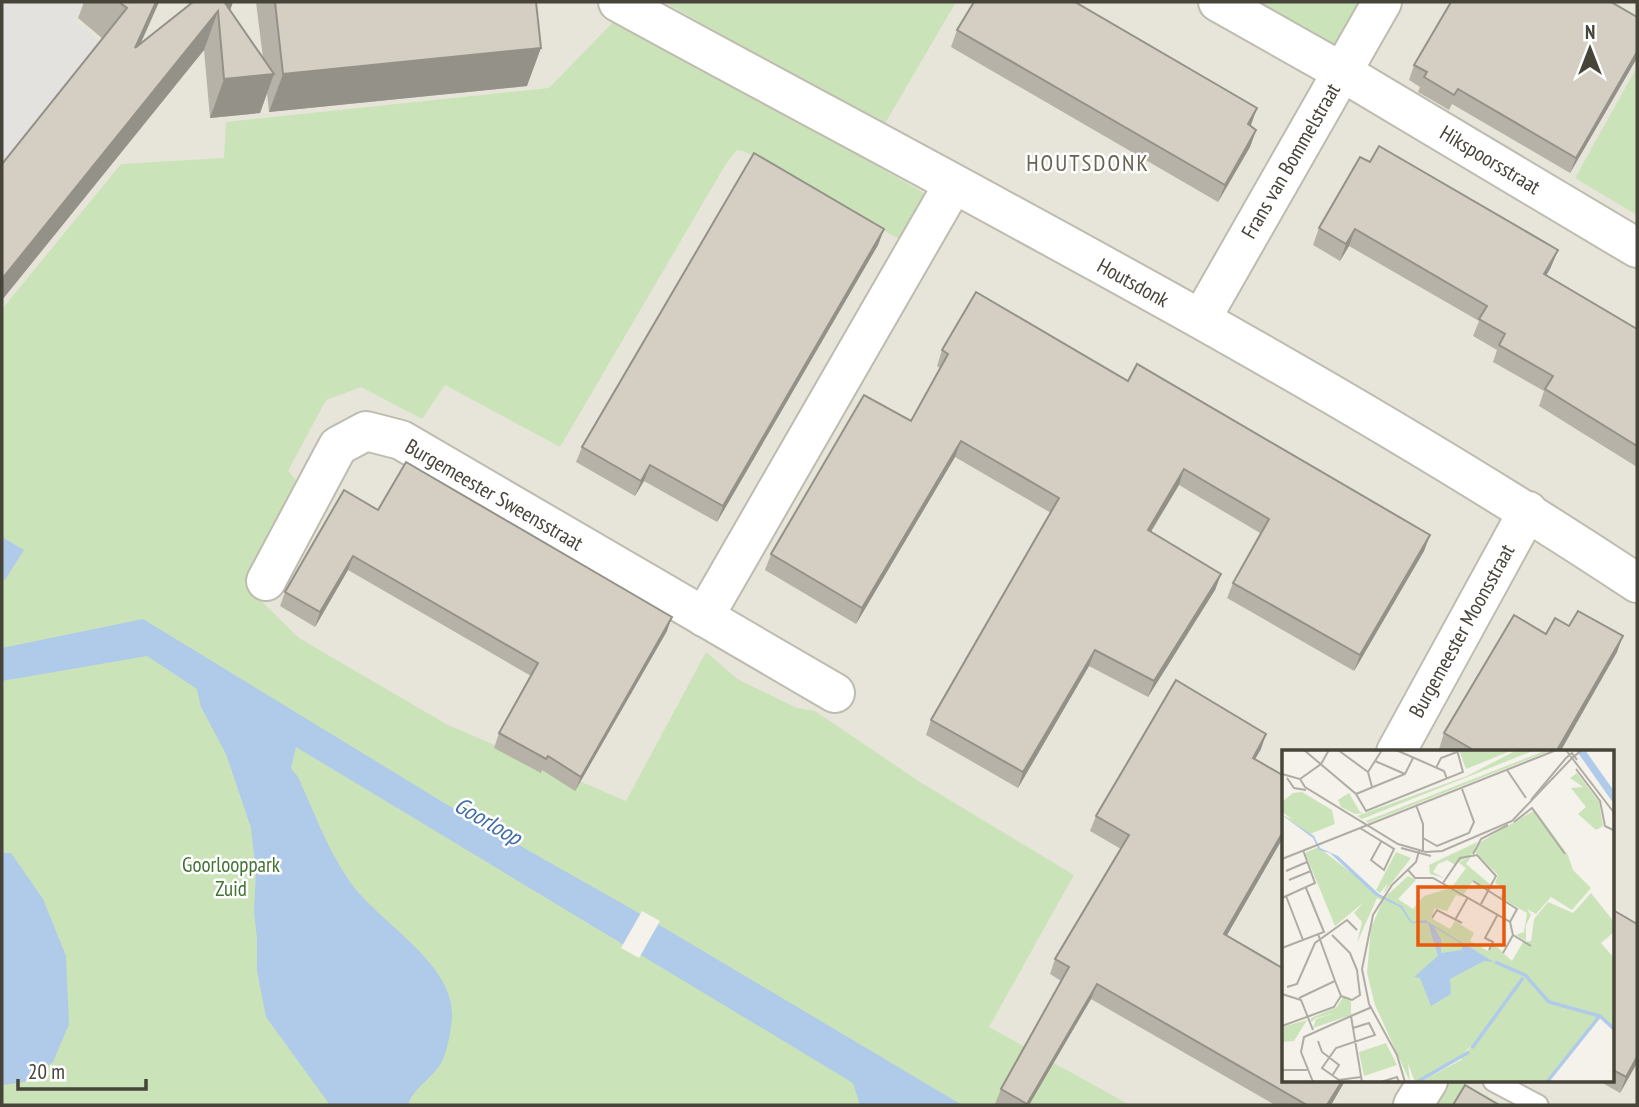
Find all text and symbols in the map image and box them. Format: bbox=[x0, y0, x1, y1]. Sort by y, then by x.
north arrow bbox=[1555, 14, 1625, 84]
text: N bbox=[1585, 20, 1595, 44]
street label: Frans van Bommelstraat bbox=[1235, 78, 1346, 243]
street label: Hikspoorsstraat bbox=[1435, 119, 1546, 200]
district label: HOUTSDONK bbox=[1026, 148, 1150, 177]
street label: Houtsdonk bbox=[1093, 252, 1174, 313]
street label: Burgemeester Sweensstraat bbox=[401, 433, 588, 557]
street label: Burgemeester Moonsstraat bbox=[1403, 539, 1520, 722]
inset map bbox=[1282, 750, 1614, 1082]
water label: Goorloop bbox=[450, 790, 529, 852]
park label: Goorlooppark Zuid bbox=[182, 851, 280, 902]
scale bar bbox=[18, 1048, 145, 1092]
text: 20 m bbox=[28, 1058, 65, 1085]

